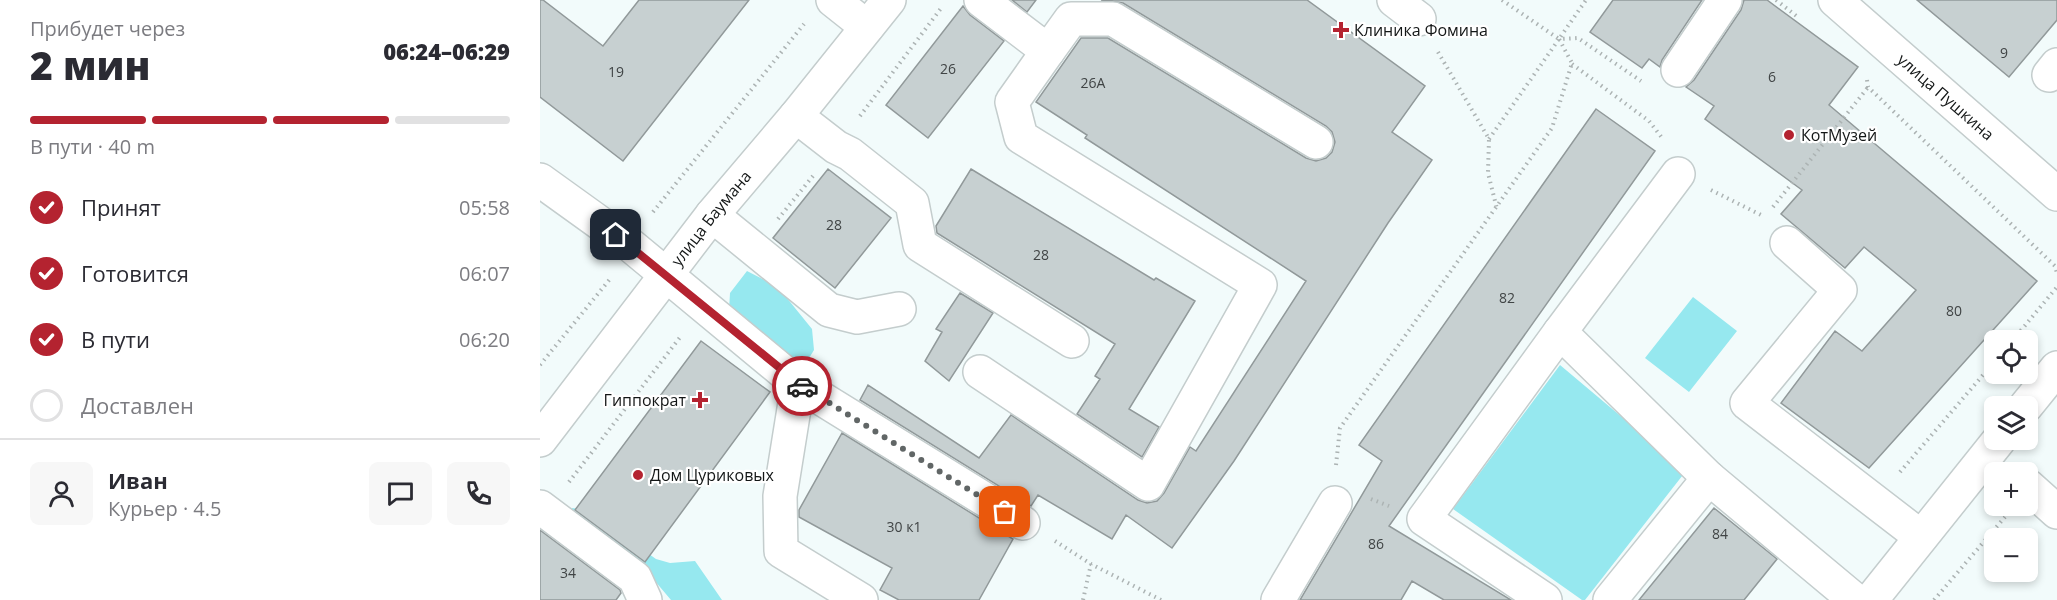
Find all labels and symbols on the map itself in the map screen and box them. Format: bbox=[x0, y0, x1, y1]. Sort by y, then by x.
place label: Клиника Фомина bbox=[1354, 19, 1488, 41]
marker: Клиника Фомина bbox=[1332, 21, 1350, 39]
house number: 9 bbox=[2000, 43, 2008, 62]
street label: улица Пушкина bbox=[1893, 48, 1999, 145]
house number: 26 bbox=[940, 59, 956, 78]
house number: 19 bbox=[608, 62, 624, 81]
house number: 6 bbox=[1768, 67, 1776, 86]
house number: 26А bbox=[1081, 73, 1106, 92]
place label: КотМузей bbox=[1801, 124, 1877, 146]
marker: КотМузей bbox=[1782, 128, 1796, 142]
street label: улица Баумана bbox=[666, 166, 756, 271]
pin bbox=[590, 209, 641, 260]
house number: 28 bbox=[826, 215, 842, 234]
house number: 28 bbox=[1033, 245, 1049, 264]
house number: 82 bbox=[1499, 288, 1515, 307]
house number: 80 bbox=[1946, 301, 1962, 320]
courier bbox=[772, 356, 832, 416]
place label: Гиппократ bbox=[604, 389, 686, 411]
marker: Гиппократ bbox=[691, 391, 709, 409]
place label: Дом Цуриковых bbox=[650, 464, 775, 486]
marker: Дом Цуриковых bbox=[631, 468, 645, 482]
pin bbox=[979, 486, 1030, 537]
house number: 30 к1 bbox=[887, 517, 921, 536]
house number: 84 bbox=[1712, 524, 1728, 543]
house number: 86 bbox=[1368, 534, 1384, 553]
house number: 34 bbox=[560, 563, 576, 582]

